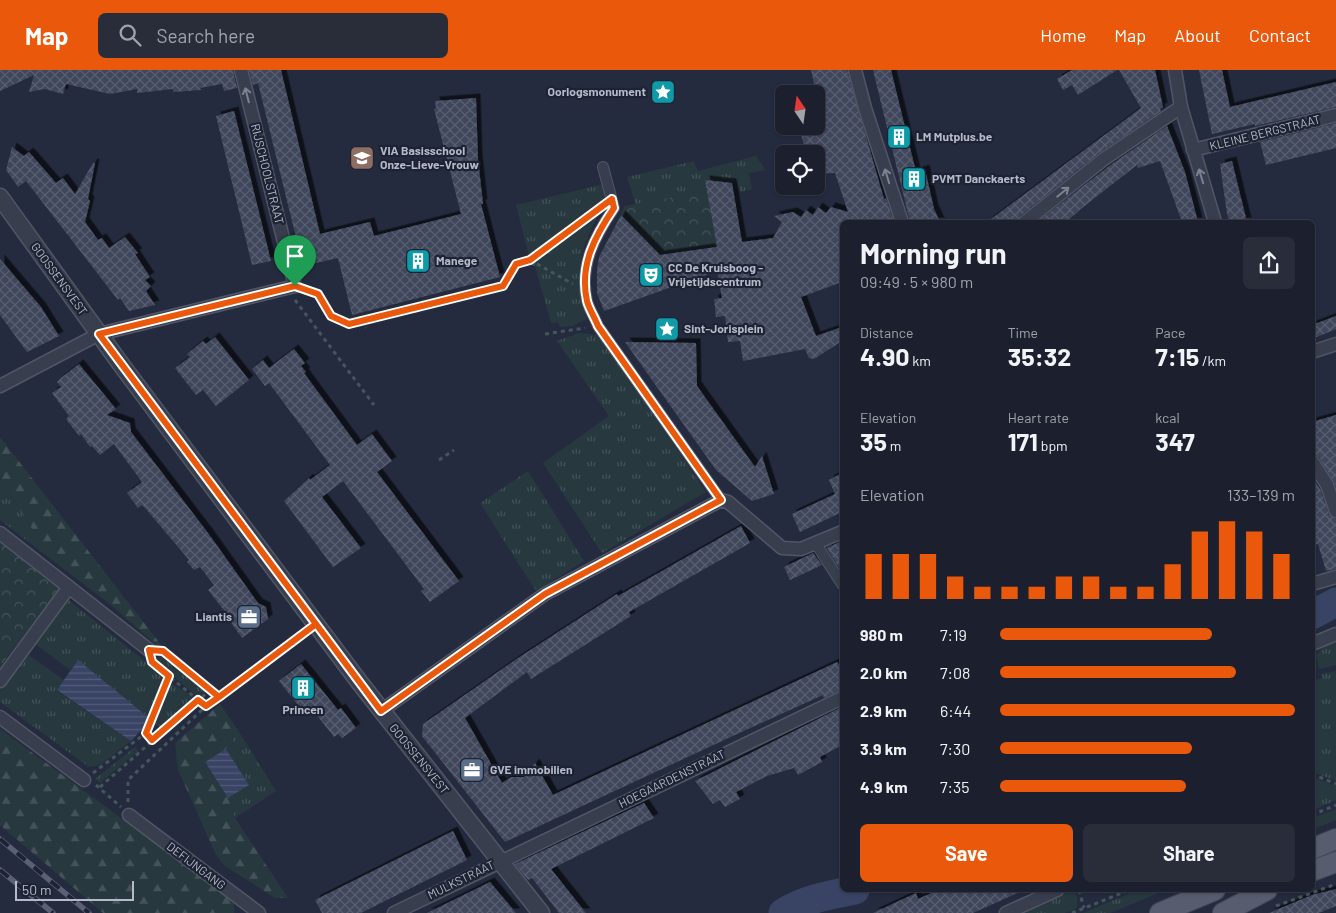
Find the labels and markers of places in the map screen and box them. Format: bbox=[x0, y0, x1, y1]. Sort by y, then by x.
place icon: Oorlogsmonument bbox=[650, 79, 676, 105]
place label: Oorlogsmonument bbox=[548, 84, 646, 98]
building icon: LM Mutplus.be bbox=[886, 124, 912, 150]
place label: LM Mutplus.be bbox=[916, 129, 993, 143]
place label: VIA Basisschool Onze-Lieve-Vrouw bbox=[380, 143, 479, 171]
school or university icon: VIA Basisschool Onze-Lieve-Vrouw bbox=[349, 145, 375, 171]
building icon: PVMT Danckaerts bbox=[901, 166, 927, 192]
place label: PVMT Danckaerts bbox=[932, 171, 1025, 185]
pin bbox=[274, 235, 316, 286]
building icon: Manege bbox=[405, 248, 431, 274]
place label: Manege bbox=[436, 253, 478, 267]
place label: CC De Kruisboog - Vrijetijdscentrum bbox=[668, 260, 763, 288]
theatre icon: CC De Kruisboog - Vrijetijdscentrum bbox=[638, 262, 664, 288]
place icon: Sint-Jorisplein bbox=[654, 316, 680, 342]
place label: Sint-Jorisplein bbox=[684, 321, 763, 335]
office icon: Liantis bbox=[236, 604, 262, 630]
place label: Liantis bbox=[196, 609, 232, 623]
building icon: Princen bbox=[290, 675, 316, 701]
place label: Princen bbox=[283, 702, 323, 716]
office icon: GVE immobilien bbox=[459, 757, 485, 783]
place label: GVE immobilien bbox=[490, 762, 573, 776]

